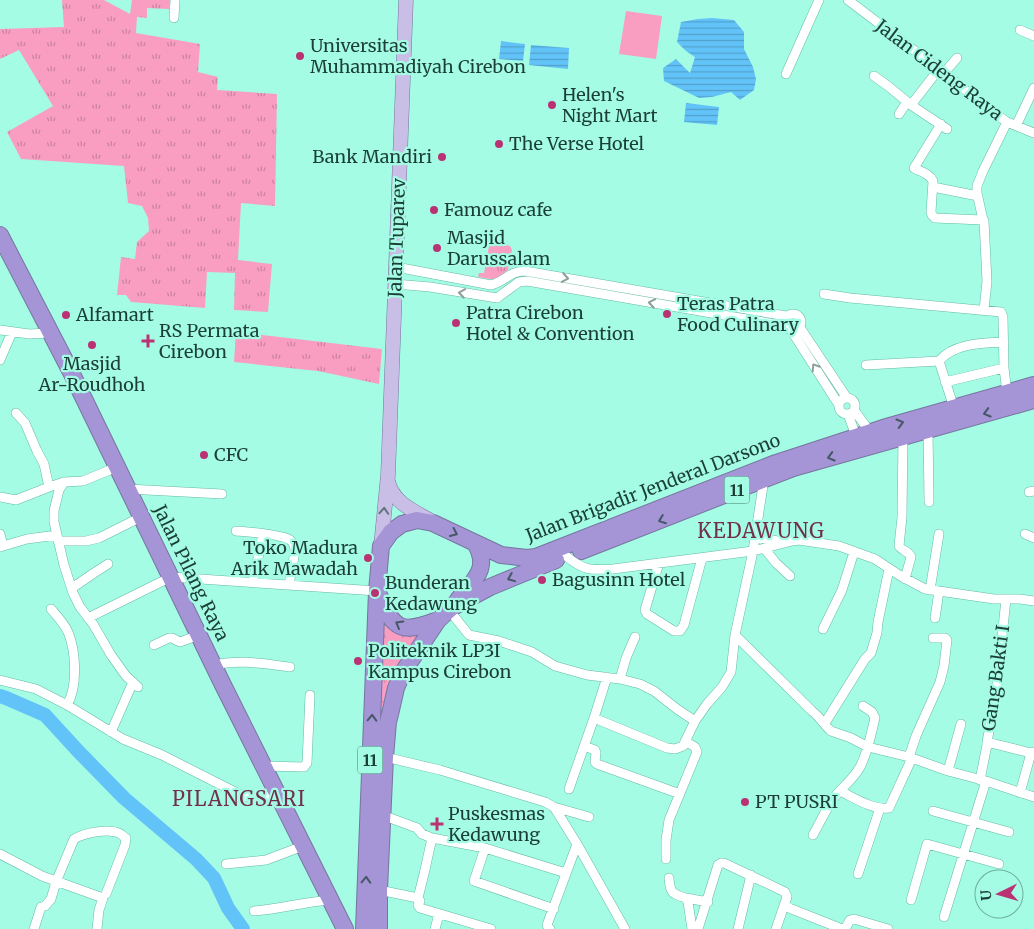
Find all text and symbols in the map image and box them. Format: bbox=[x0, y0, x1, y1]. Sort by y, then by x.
street label: Jalan Cideng Raya bbox=[870, 14, 1008, 125]
place label: Universitas Muhammadiyah Cirebon bbox=[310, 34, 526, 78]
marker: Universitas Muhammadiyah Cirebon bbox=[294, 50, 306, 62]
place label: Helen's Night Mart bbox=[562, 83, 658, 127]
marker: Helen's Night Mart bbox=[546, 99, 558, 111]
place label: The Verse Hotel bbox=[509, 132, 645, 155]
marker: The Verse Hotel bbox=[493, 138, 505, 150]
place label: Bank Mandiri bbox=[312, 145, 432, 168]
marker: Bank Mandiri bbox=[436, 151, 448, 163]
street label: Jalan Tuparev bbox=[383, 177, 410, 299]
place label: Famouz cafe bbox=[444, 198, 552, 221]
marker: Famouz cafe bbox=[428, 204, 440, 216]
place label: Masjid Darussalam bbox=[447, 226, 551, 270]
marker: Masjid Darussalam bbox=[431, 242, 443, 254]
one-way arrow bbox=[560, 272, 569, 282]
one-way arrow bbox=[458, 288, 467, 298]
place label: Teras Patra Food Culinary bbox=[677, 292, 799, 336]
one-way arrow bbox=[647, 298, 656, 308]
place label: Patra Cirebon Hotel & Convention bbox=[466, 301, 635, 345]
place label: Alfamart bbox=[75, 303, 154, 326]
marker: Teras Patra Food Culinary bbox=[661, 308, 673, 320]
marker: Alfamart bbox=[60, 309, 72, 321]
marker: Patra Cirebon Hotel & Convention bbox=[450, 317, 462, 329]
place label: RS Permata Cirebon bbox=[159, 319, 260, 363]
marker: RS Permata Cirebon bbox=[141, 334, 155, 348]
marker: Masjid Ar-Roudhoh bbox=[86, 339, 98, 351]
place label: Masjid Ar-Roudhoh bbox=[37, 352, 146, 396]
one-way arrow bbox=[812, 363, 822, 372]
one-way arrow bbox=[984, 408, 992, 418]
one-way arrow bbox=[895, 418, 904, 429]
street label: Jalan Brigadir Jenderal Darsono bbox=[521, 428, 783, 547]
place label: CFC bbox=[214, 443, 249, 466]
marker: CFC bbox=[198, 449, 210, 461]
one-way arrow bbox=[826, 451, 835, 462]
road number: 11 bbox=[724, 476, 750, 504]
street label: Jalan Pilang Raya bbox=[148, 500, 235, 645]
one-way arrow bbox=[378, 506, 389, 514]
one-way arrow bbox=[658, 514, 667, 524]
district label: KEDAWUNG bbox=[697, 518, 825, 543]
one-way arrow bbox=[449, 527, 458, 537]
place label: Toko Madura Arik Mawadah bbox=[230, 536, 358, 580]
marker: Toko Madura Arik Mawadah bbox=[362, 552, 374, 564]
place label: Bagusinn Hotel bbox=[552, 568, 686, 591]
place label: Bunderan Kedawung bbox=[385, 571, 477, 615]
one-way arrow bbox=[507, 573, 515, 583]
marker: Bagusinn Hotel bbox=[536, 574, 548, 586]
marker: Bunderan Kedawung bbox=[369, 587, 381, 599]
one-way arrow bbox=[396, 620, 405, 630]
street label: Gang Bakti I bbox=[977, 623, 1014, 733]
place label: Politeknik LP3I Kampus Cirebon bbox=[368, 639, 512, 683]
marker: Politeknik LP3I Kampus Cirebon bbox=[352, 655, 364, 667]
one-way arrow bbox=[367, 714, 377, 722]
road number: 11 bbox=[358, 746, 382, 774]
district label: PILANGSARI bbox=[172, 786, 306, 811]
place label: PT PUSRI bbox=[755, 790, 838, 813]
marker: PT PUSRI bbox=[739, 796, 751, 808]
place label: Puskesmas Kedawung bbox=[448, 802, 545, 846]
marker: Puskesmas Kedawung bbox=[430, 817, 444, 831]
north arrow bbox=[974, 869, 1024, 919]
one-way arrow bbox=[361, 876, 371, 884]
text: U bbox=[977, 889, 995, 901]

